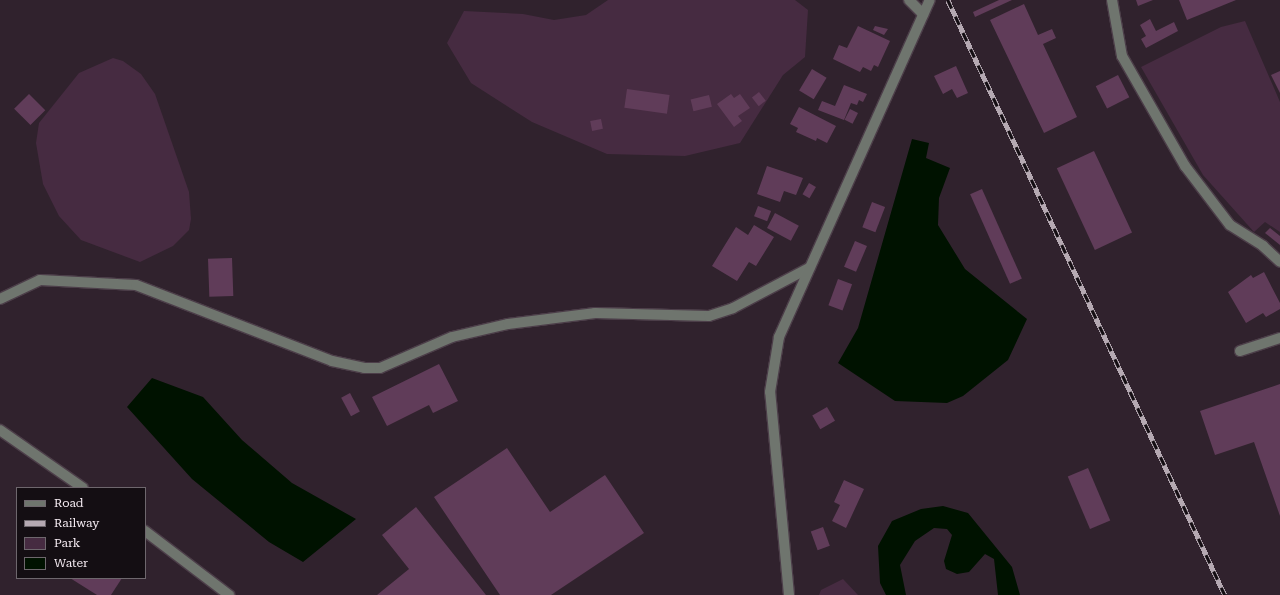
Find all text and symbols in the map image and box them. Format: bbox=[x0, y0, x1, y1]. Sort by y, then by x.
legend bbox=[16, 487, 146, 579]
text: Road bbox=[54, 496, 83, 510]
text: Railway bbox=[54, 516, 99, 530]
text: Park bbox=[54, 536, 80, 550]
text: Water bbox=[54, 556, 88, 570]

